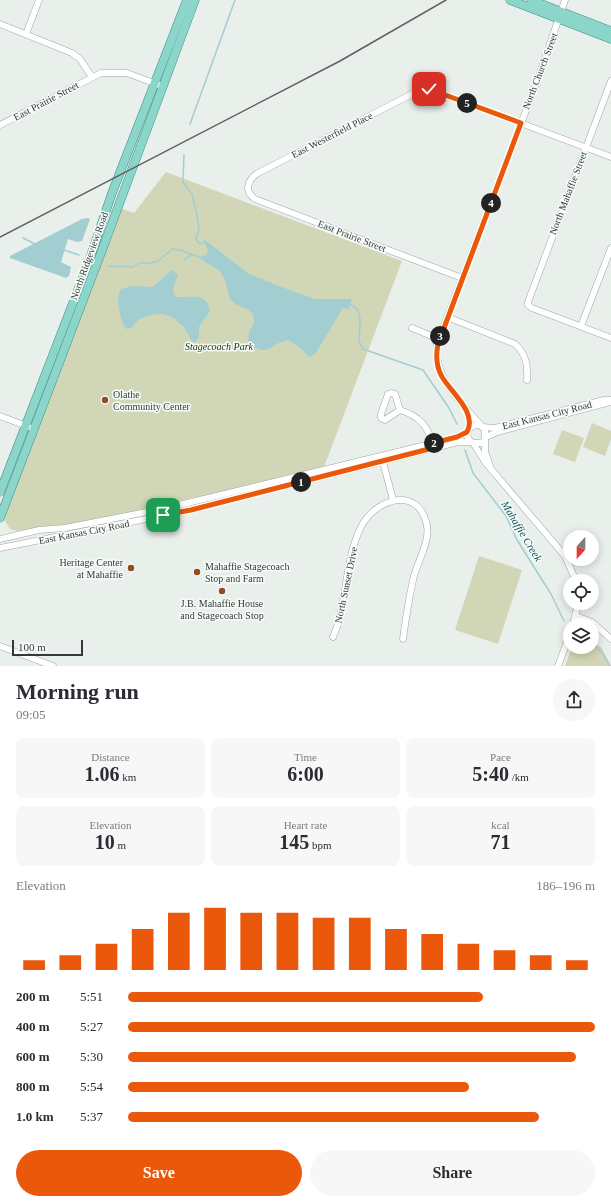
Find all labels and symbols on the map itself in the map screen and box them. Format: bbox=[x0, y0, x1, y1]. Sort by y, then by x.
street label: North Church Street bbox=[520, 31, 560, 111]
pin bbox=[412, 72, 446, 106]
street label: East Prairie Street bbox=[12, 79, 81, 123]
pin: 5 bbox=[457, 93, 477, 113]
street label: East Westerfield Place bbox=[290, 110, 375, 160]
street label: North Mahaffie Street bbox=[547, 150, 589, 236]
pin: 4 bbox=[481, 193, 501, 213]
street label: North Ridgeview Road bbox=[68, 211, 110, 301]
street label: East Prairie Street bbox=[316, 218, 388, 254]
pin: 3 bbox=[430, 326, 450, 346]
park label: Stagecoach Park bbox=[185, 341, 254, 352]
place label: Olathe Community Center bbox=[113, 389, 191, 412]
marker: Olathe Community Center bbox=[100, 395, 110, 405]
street label: East Kansas City Road bbox=[501, 399, 593, 431]
pin: 2 bbox=[424, 433, 444, 453]
pin: 1 bbox=[291, 472, 311, 492]
pin bbox=[146, 498, 180, 532]
water label: Mahaffie Creek bbox=[499, 498, 545, 564]
street label: East Kansas City Road bbox=[38, 518, 130, 546]
north arrow bbox=[563, 530, 599, 566]
street label: North Sunset Drive bbox=[333, 545, 360, 624]
place label: Heritage Center at Mahaffie bbox=[59, 557, 124, 580]
place label: Mahaffie Stagecoach Stop and Farm bbox=[205, 561, 290, 584]
marker: Heritage Center at Mahaffie bbox=[126, 563, 136, 573]
marker: Mahaffie Stagecoach Stop and Farm bbox=[192, 567, 202, 577]
marker: J.B. Mahaffie House and Stagecoach Stop bbox=[217, 586, 227, 596]
place label: J.B. Mahaffie House and Stagecoach Stop bbox=[180, 598, 264, 621]
scale bar bbox=[12, 638, 83, 657]

